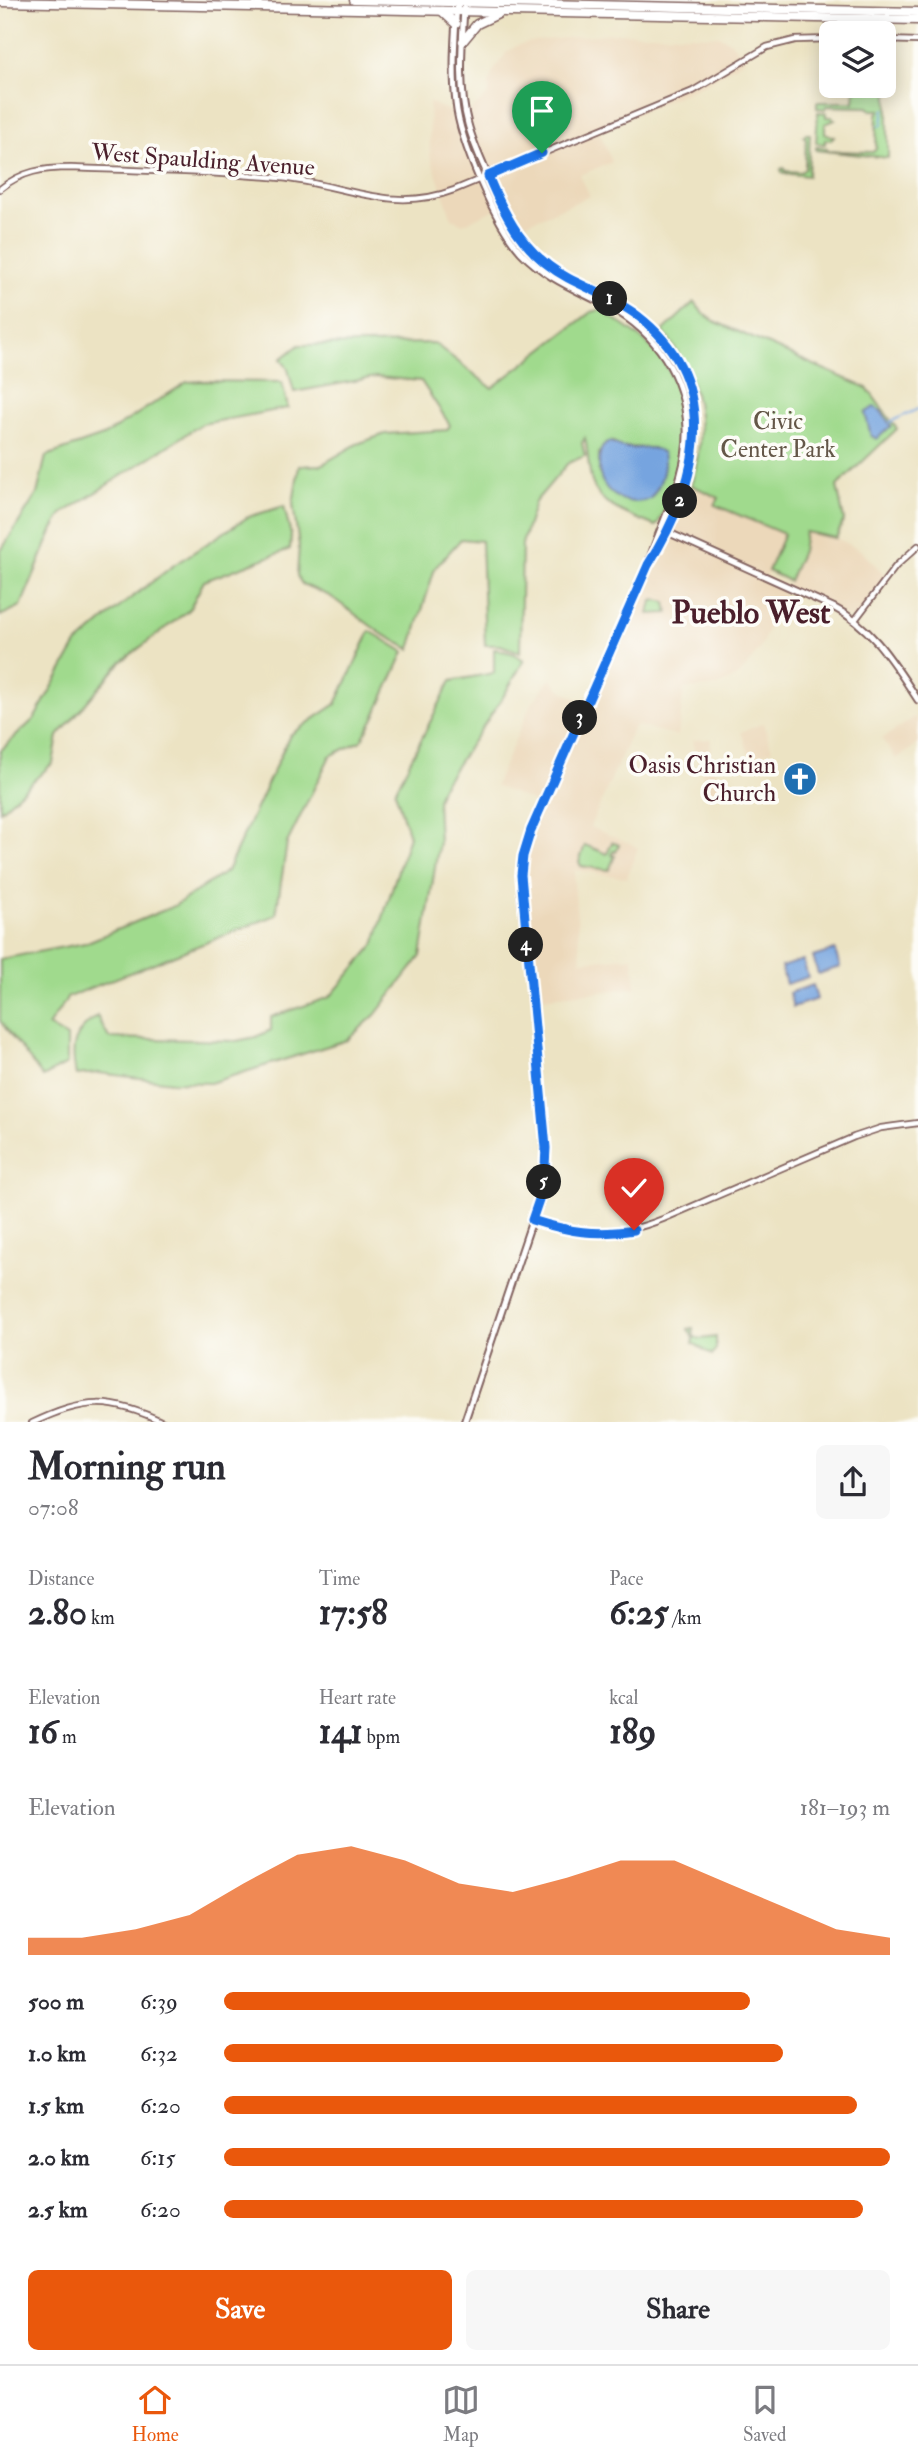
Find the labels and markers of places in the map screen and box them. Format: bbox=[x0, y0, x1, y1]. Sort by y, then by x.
pin bbox=[512, 81, 572, 153]
pin: 1 bbox=[592, 282, 628, 316]
pin: 2 bbox=[662, 484, 698, 518]
pin: 3 bbox=[562, 700, 598, 736]
place label: Oasis Christian Church bbox=[629, 750, 776, 809]
church icon: Oasis Christian Church bbox=[781, 760, 819, 798]
pin: 4 bbox=[508, 928, 544, 962]
pin bbox=[604, 1158, 664, 1230]
pin: 5 bbox=[526, 1164, 562, 1200]

